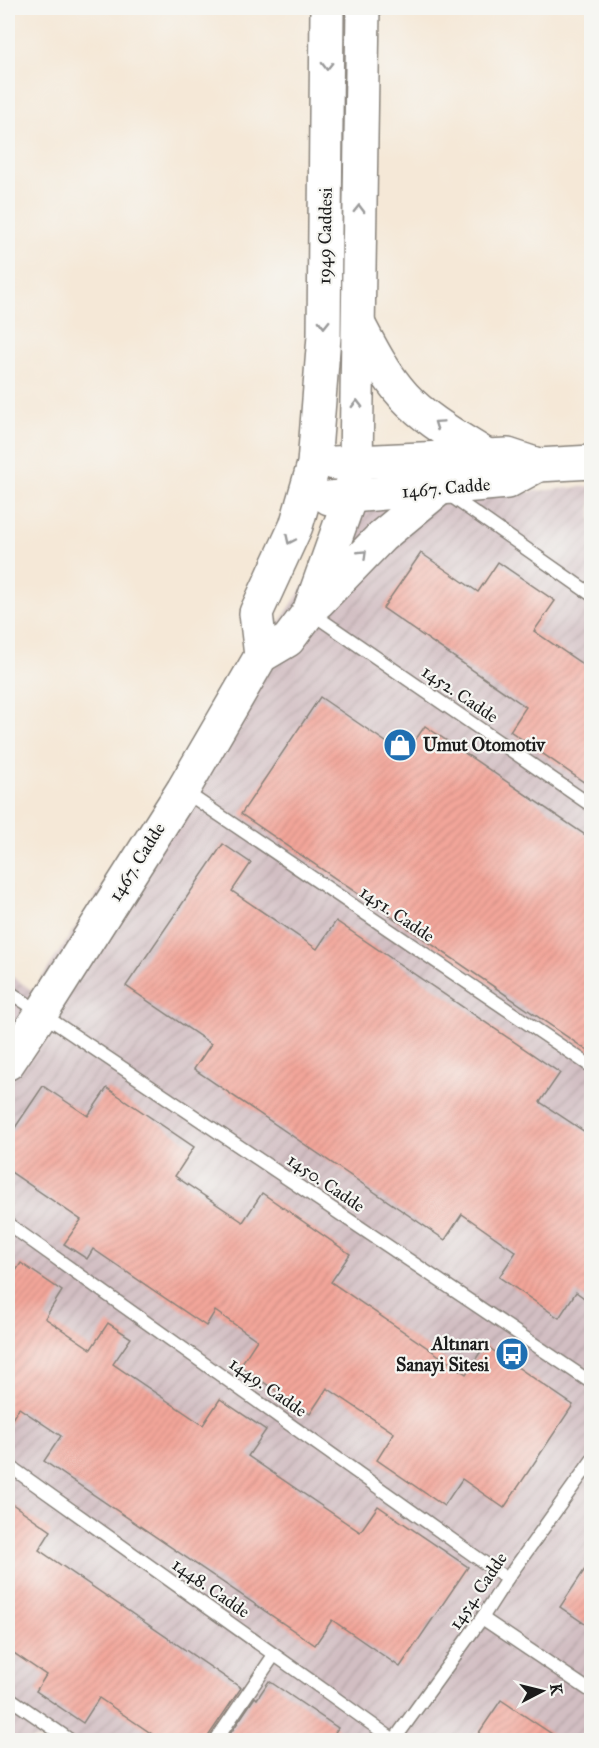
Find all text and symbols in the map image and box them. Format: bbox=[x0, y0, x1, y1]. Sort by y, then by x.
one-way arrow bbox=[321, 61, 333, 70]
street label: 1949 Caddesi bbox=[313, 187, 337, 285]
one-way arrow bbox=[353, 205, 365, 214]
one-way arrow bbox=[318, 319, 330, 328]
one-way arrow bbox=[351, 400, 363, 409]
one-way arrow bbox=[434, 420, 445, 431]
street label: 1467. Cadde bbox=[401, 473, 491, 503]
one-way arrow bbox=[285, 533, 297, 544]
one-way arrow bbox=[357, 550, 367, 561]
street label: 1452. Cadde bbox=[417, 660, 503, 728]
shop icon: Umut Otomotiv bbox=[382, 727, 418, 763]
place label: Umut Otomotiv bbox=[423, 734, 546, 756]
street label: 1467. Cadde bbox=[104, 819, 170, 905]
street label: 1451. Cadde bbox=[355, 881, 439, 947]
street label: 1450. Cadde bbox=[283, 1149, 369, 1217]
place label: Altınarı Sanayi Sitesi bbox=[396, 1333, 490, 1377]
bus stop icon: Altınarı Sanayi Sitesi bbox=[494, 1336, 530, 1372]
street label: 1449. Cadde bbox=[225, 1352, 311, 1422]
street label: 1454. Cadde bbox=[444, 1548, 512, 1634]
street label: 1448. Cadde bbox=[168, 1553, 254, 1623]
north arrow bbox=[512, 1661, 572, 1721]
text: K bbox=[546, 1682, 567, 1697]

